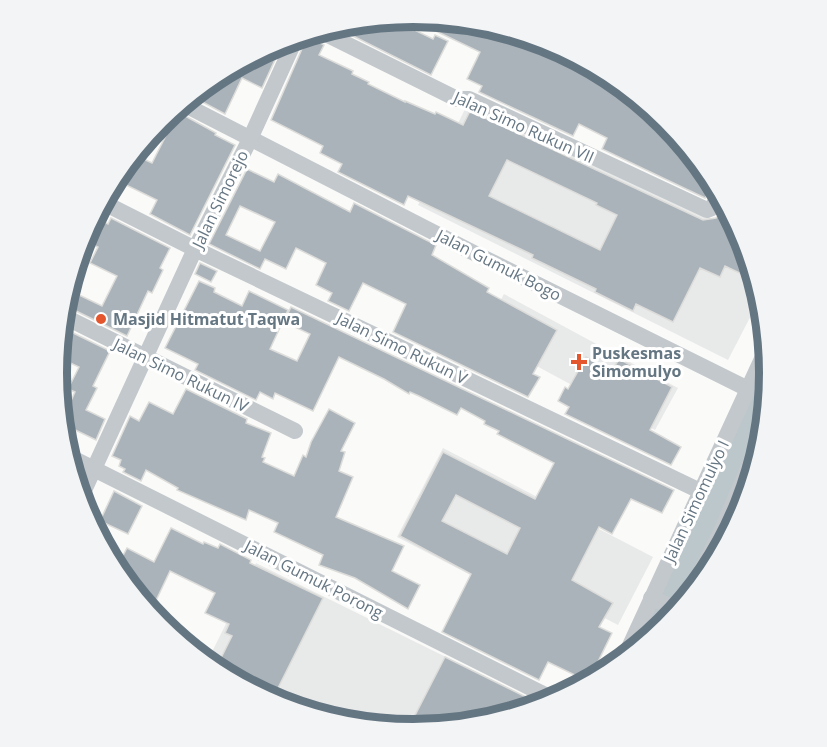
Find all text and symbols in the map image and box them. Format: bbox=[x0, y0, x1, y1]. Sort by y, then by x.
street label: Jalan Simo Rukun VII bbox=[448, 85, 598, 168]
street label: Jalan Simorejo bbox=[186, 146, 253, 253]
street label: Jalan Gumuk Bogo bbox=[431, 223, 565, 306]
street label: Jalan Simo Rukun V bbox=[331, 306, 471, 389]
place label: Masjid Hitmatut Taqwa bbox=[113, 308, 300, 330]
marker: Masjid Hitmatut Taqwa bbox=[94, 312, 108, 326]
street label: Jalan Simo Rukun IV bbox=[108, 332, 252, 417]
place label: Puskesmas Simomulyo bbox=[592, 342, 682, 382]
marker: Puskesmas Simomulyo bbox=[570, 353, 588, 371]
street label: Jalan Simomulyo I bbox=[657, 436, 734, 567]
street label: Jalan Gumuk Porong bbox=[239, 534, 387, 624]

